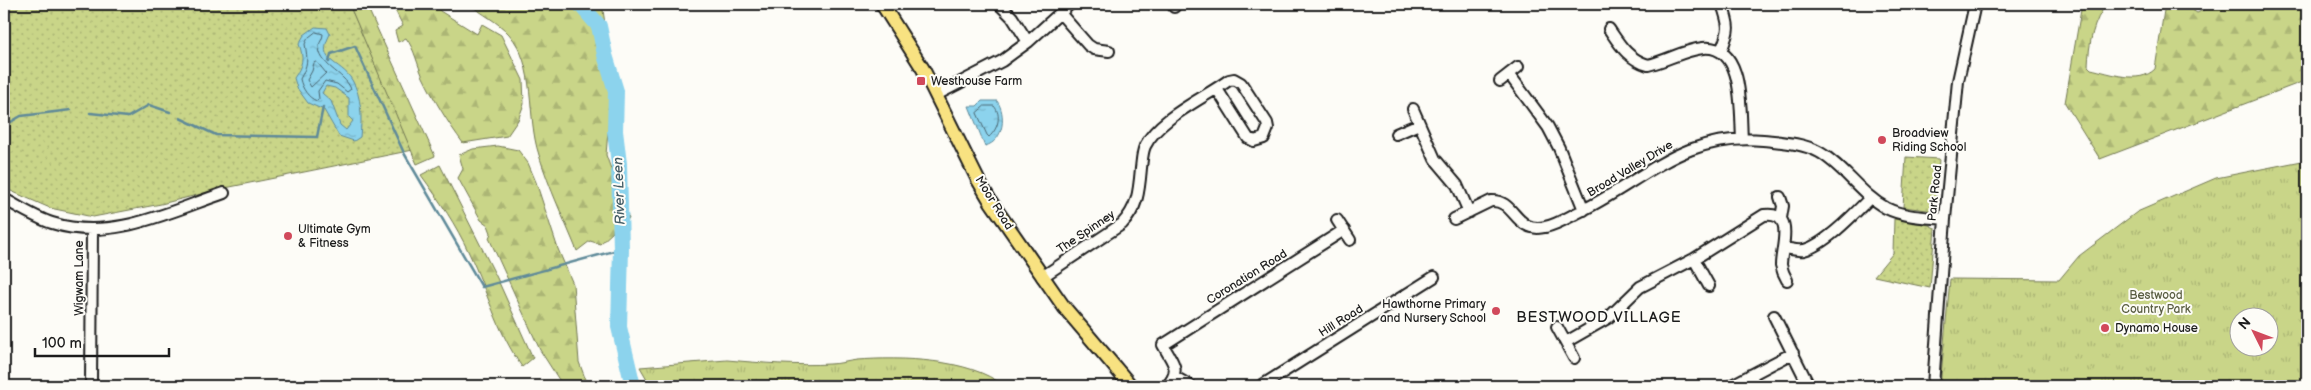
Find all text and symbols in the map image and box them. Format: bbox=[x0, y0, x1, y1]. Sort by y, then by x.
place label: Westhouse Farm bbox=[931, 74, 1022, 89]
marker: Westhouse Farm bbox=[915, 75, 927, 87]
place label: Broadview Riding School bbox=[1892, 126, 1966, 155]
marker: Broadview Riding School bbox=[1876, 134, 1888, 146]
street label: Broad Valley Drive bbox=[1584, 138, 1676, 200]
water label: River Leen bbox=[609, 157, 629, 225]
street label: Park Road bbox=[1925, 164, 1945, 222]
street label: Moor Road bbox=[972, 173, 1016, 233]
street label: The Spinney bbox=[1054, 207, 1118, 257]
place label: Ultimate Gym & Fitness bbox=[298, 222, 371, 251]
marker: Ultimate Gym & Fitness bbox=[282, 230, 294, 242]
street label: Wigwam Lane bbox=[72, 240, 87, 316]
street label: Coronation Road bbox=[1204, 246, 1290, 308]
park label: Bestwood Country Park bbox=[2121, 288, 2191, 317]
place label: Hawthorne Primary and Nursery School bbox=[1380, 297, 1487, 326]
street label: Hill Road bbox=[1316, 302, 1366, 340]
marker: Hawthorne Primary and Nursery School bbox=[1490, 305, 1502, 317]
district label: BESTWOOD VILLAGE bbox=[1516, 308, 1682, 327]
north arrow bbox=[2228, 308, 2278, 358]
text: N bbox=[2235, 314, 2255, 333]
place label: Dynamo House bbox=[2115, 321, 2198, 336]
marker: Dynamo House bbox=[2099, 322, 2111, 334]
scale bar bbox=[35, 325, 169, 357]
text: 100 m bbox=[42, 334, 82, 353]

